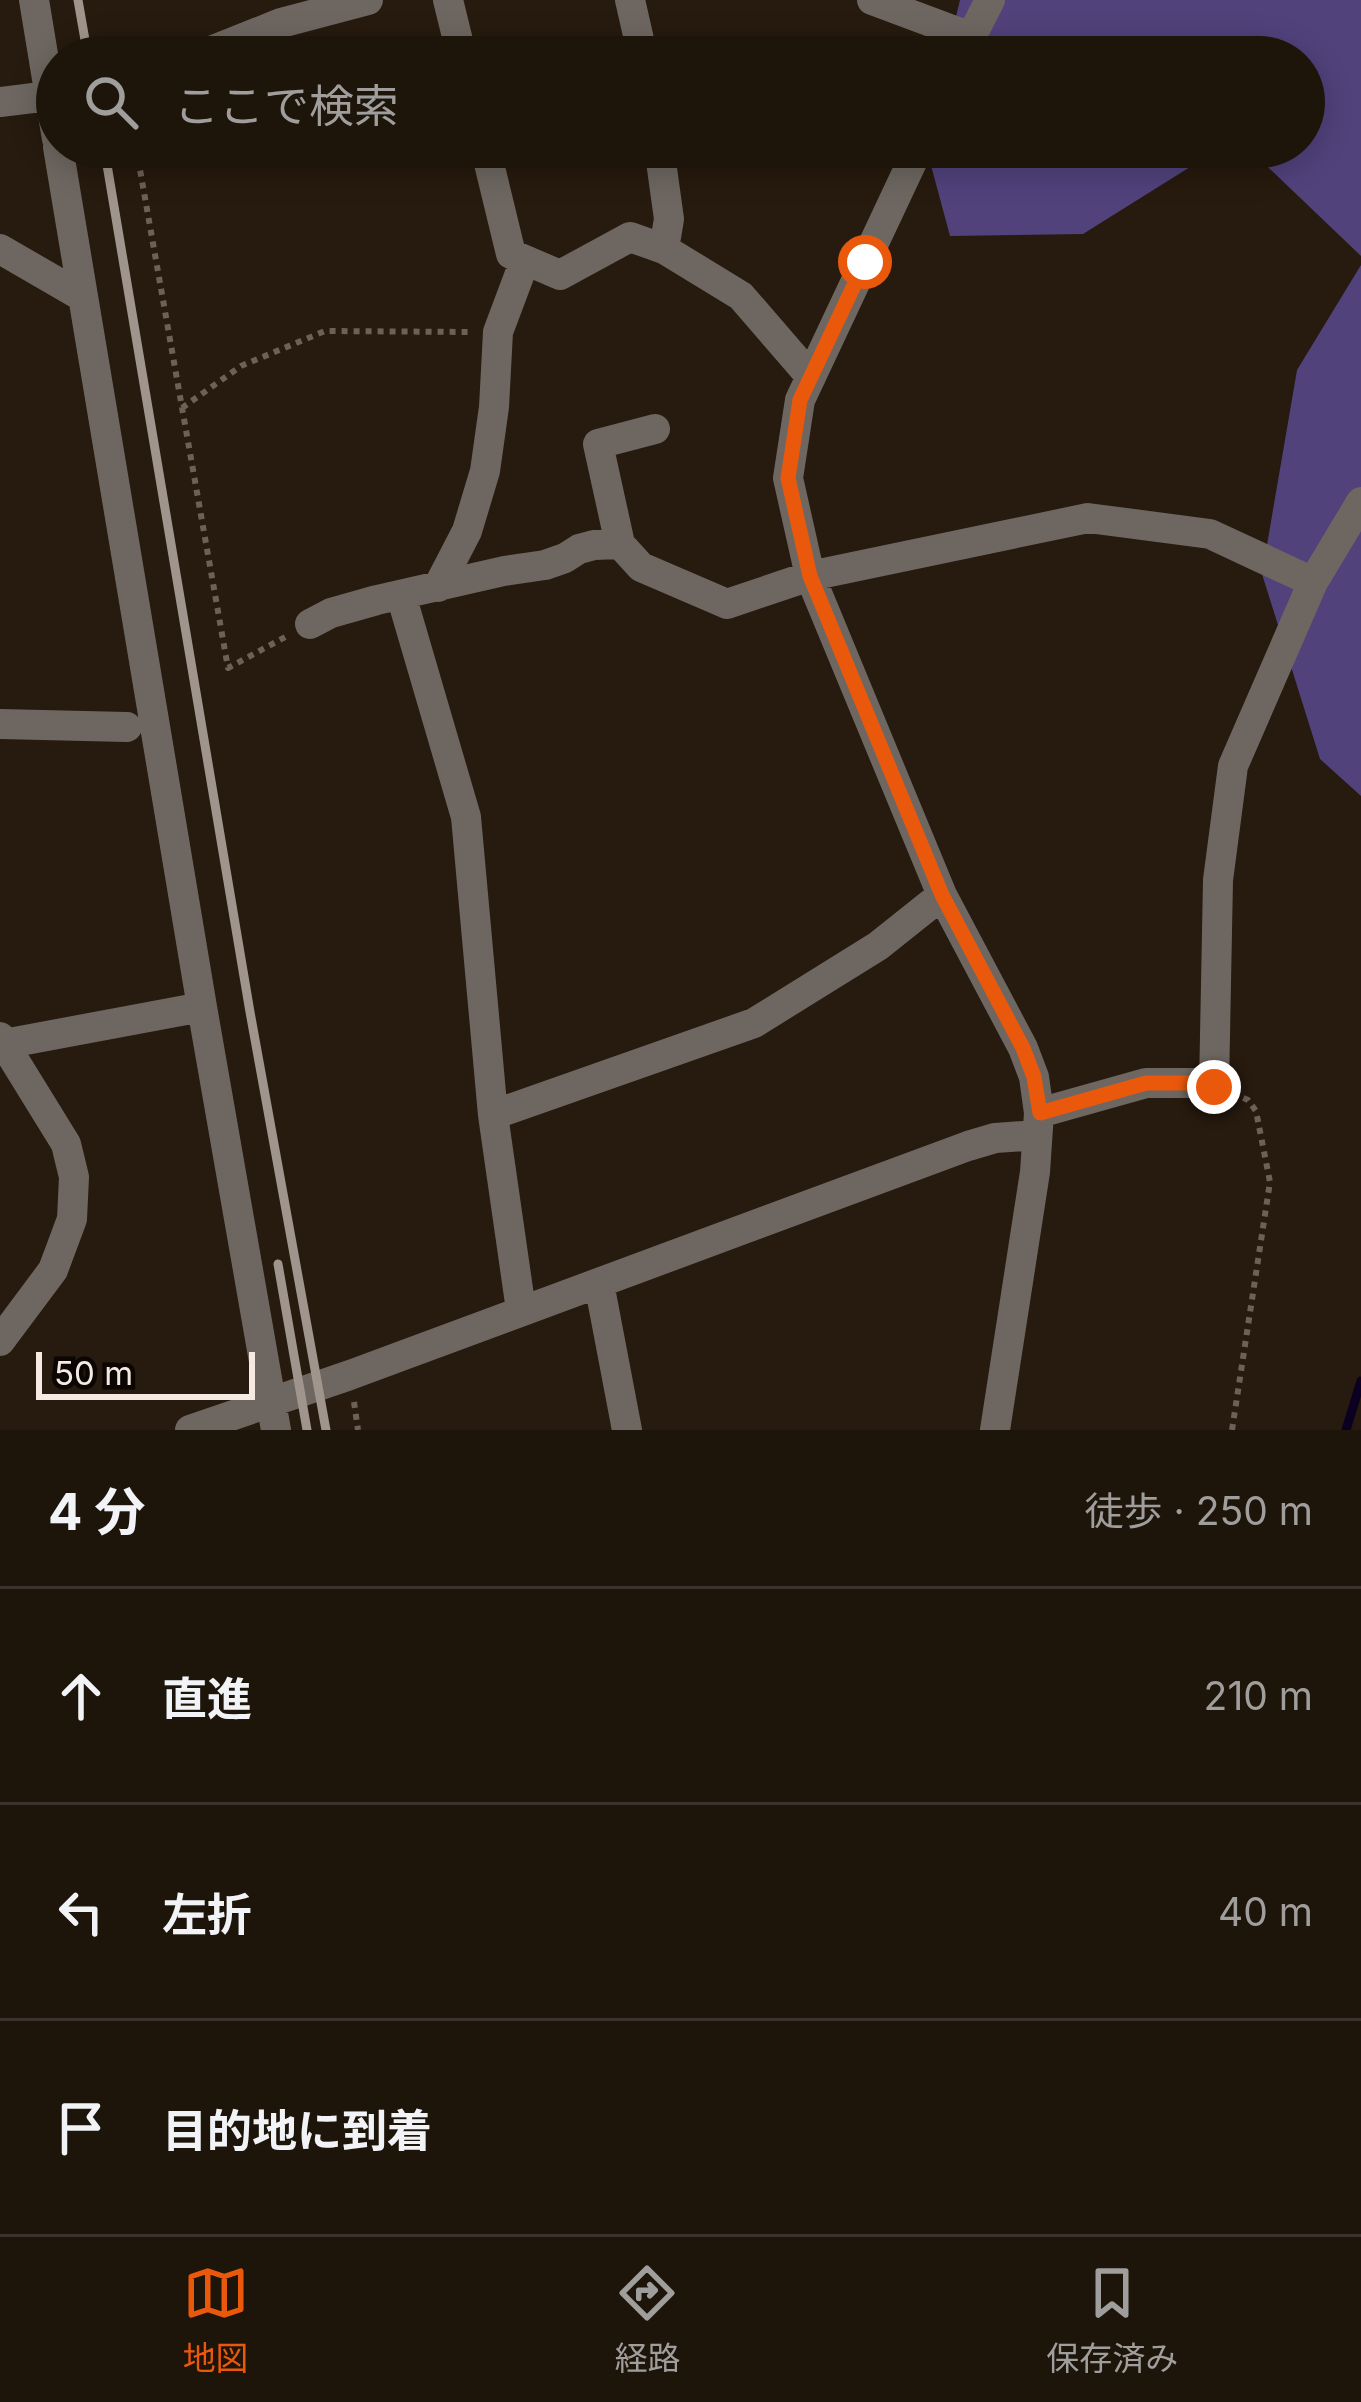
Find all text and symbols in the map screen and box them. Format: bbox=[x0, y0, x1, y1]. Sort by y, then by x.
search box bbox=[36, 36, 1325, 168]
icon: search bbox=[78, 69, 144, 135]
text: ここで検索 bbox=[174, 78, 399, 133]
route start bbox=[838, 235, 892, 289]
route end bbox=[1187, 1060, 1241, 1114]
scale bar bbox=[36, 1346, 255, 1399]
text: 50 m bbox=[54, 1353, 133, 1393]
text: 4 分 bbox=[48, 1481, 146, 1542]
text: 徒歩 · 250 m bbox=[1085, 1487, 1313, 1534]
icon: ahead bbox=[48, 1663, 114, 1729]
text: 直進 bbox=[162, 1671, 252, 1726]
text: 210 m bbox=[1204, 1672, 1313, 1719]
icon: left bbox=[48, 1879, 114, 1945]
text: 左折 bbox=[162, 1887, 252, 1942]
text: 40 m bbox=[1218, 1888, 1313, 1935]
icon: arrive bbox=[48, 2095, 114, 2161]
text: 目的地に到着 bbox=[162, 2103, 432, 2158]
tab: 地図 bbox=[183, 2260, 249, 2380]
tab: 経路 bbox=[614, 2260, 680, 2380]
tab: 保存済み bbox=[1046, 2260, 1178, 2380]

